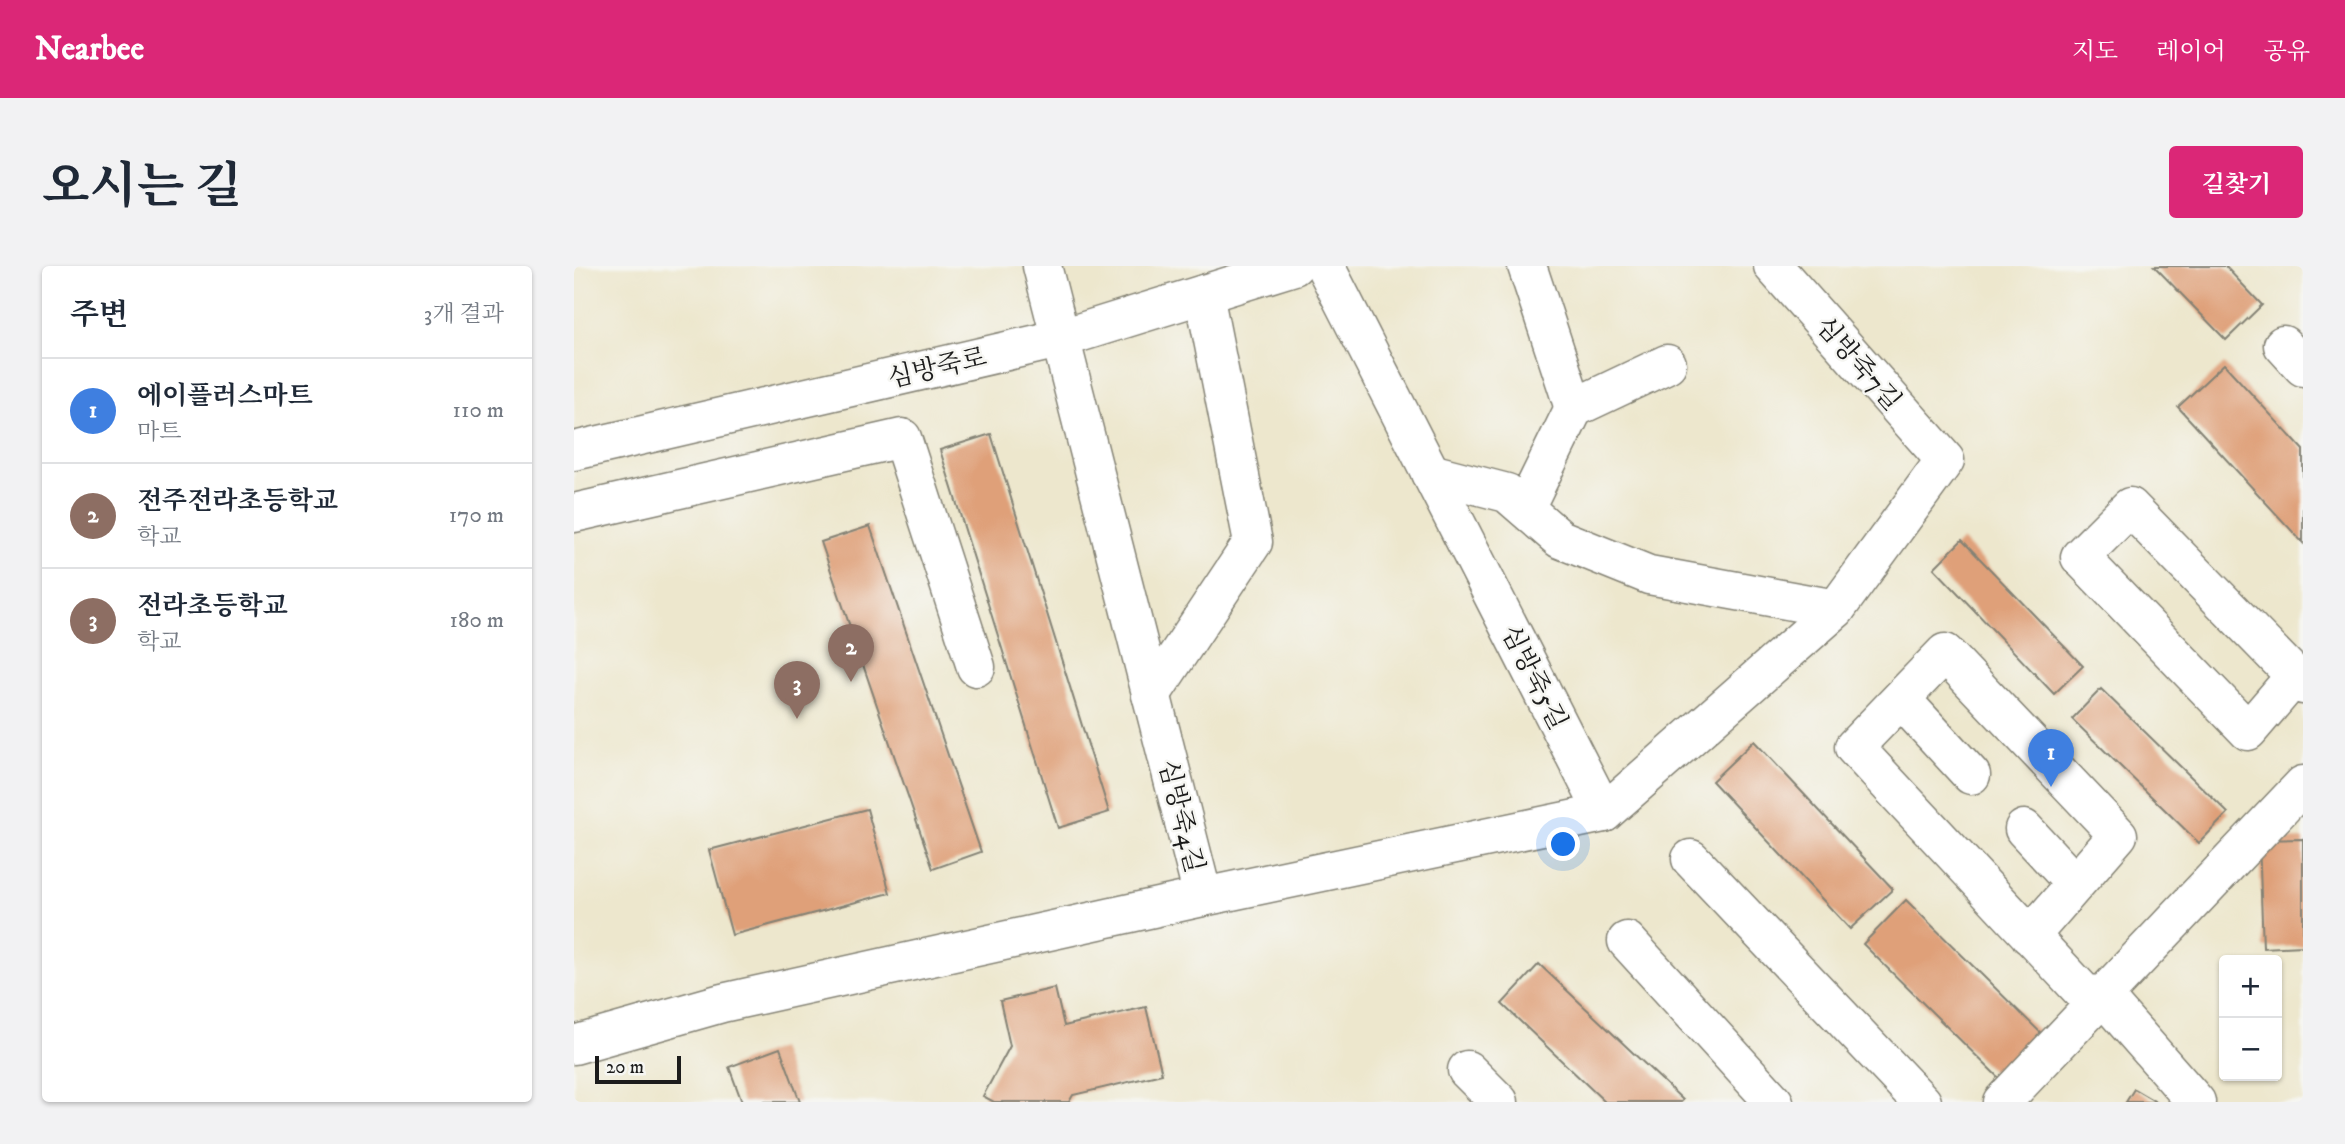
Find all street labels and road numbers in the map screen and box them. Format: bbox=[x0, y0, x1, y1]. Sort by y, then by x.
street label: 심방죽7길 bbox=[1808, 310, 1908, 418]
street label: 심방죽로 bbox=[885, 341, 990, 396]
street label: 심방죽5길 bbox=[1493, 620, 1574, 736]
street label: 심방죽4길 bbox=[1151, 756, 1211, 876]

